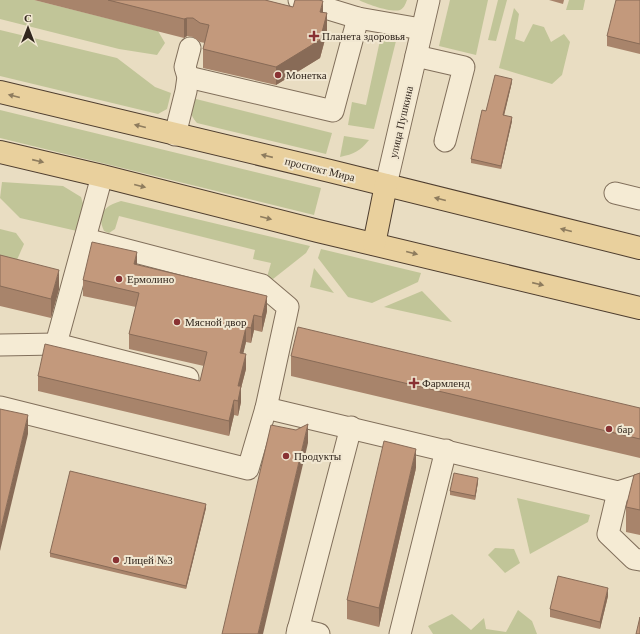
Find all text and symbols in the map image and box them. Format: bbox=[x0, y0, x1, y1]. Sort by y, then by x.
north arrow bbox=[8, 8, 48, 48]
text: С bbox=[24, 12, 32, 24]
place label: Планета здоровья bbox=[322, 30, 405, 42]
marker: Планета здоровья bbox=[309, 31, 319, 41]
place label: Монетка bbox=[286, 69, 327, 81]
marker: Монетка bbox=[273, 70, 283, 80]
street label: улица Пушкина bbox=[387, 85, 415, 159]
one-way arrow bbox=[8, 92, 20, 98]
one-way arrow bbox=[134, 123, 146, 129]
one-way arrow bbox=[260, 153, 273, 159]
street label: проспект Мира bbox=[284, 155, 356, 184]
one-way arrow bbox=[32, 159, 44, 165]
one-way arrow bbox=[133, 183, 146, 189]
one-way arrow bbox=[434, 196, 446, 202]
one-way arrow bbox=[259, 215, 272, 221]
one-way arrow bbox=[560, 227, 572, 233]
one-way arrow bbox=[406, 251, 418, 257]
place label: Ермолино bbox=[127, 273, 175, 285]
marker: Ермолино bbox=[114, 274, 124, 284]
one-way arrow bbox=[532, 281, 544, 287]
place label: Мясной двор bbox=[185, 316, 247, 328]
marker: Мясной двор bbox=[172, 317, 182, 327]
place label: Фармленд bbox=[422, 377, 470, 389]
marker: Фармленд bbox=[409, 378, 419, 388]
place label: бар bbox=[617, 423, 633, 435]
marker: бар bbox=[604, 424, 614, 434]
place label: Продукты bbox=[294, 450, 342, 462]
marker: Продукты bbox=[281, 451, 291, 461]
place label: Лицей №3 bbox=[124, 554, 173, 566]
marker: Лицей №3 bbox=[111, 555, 121, 565]

